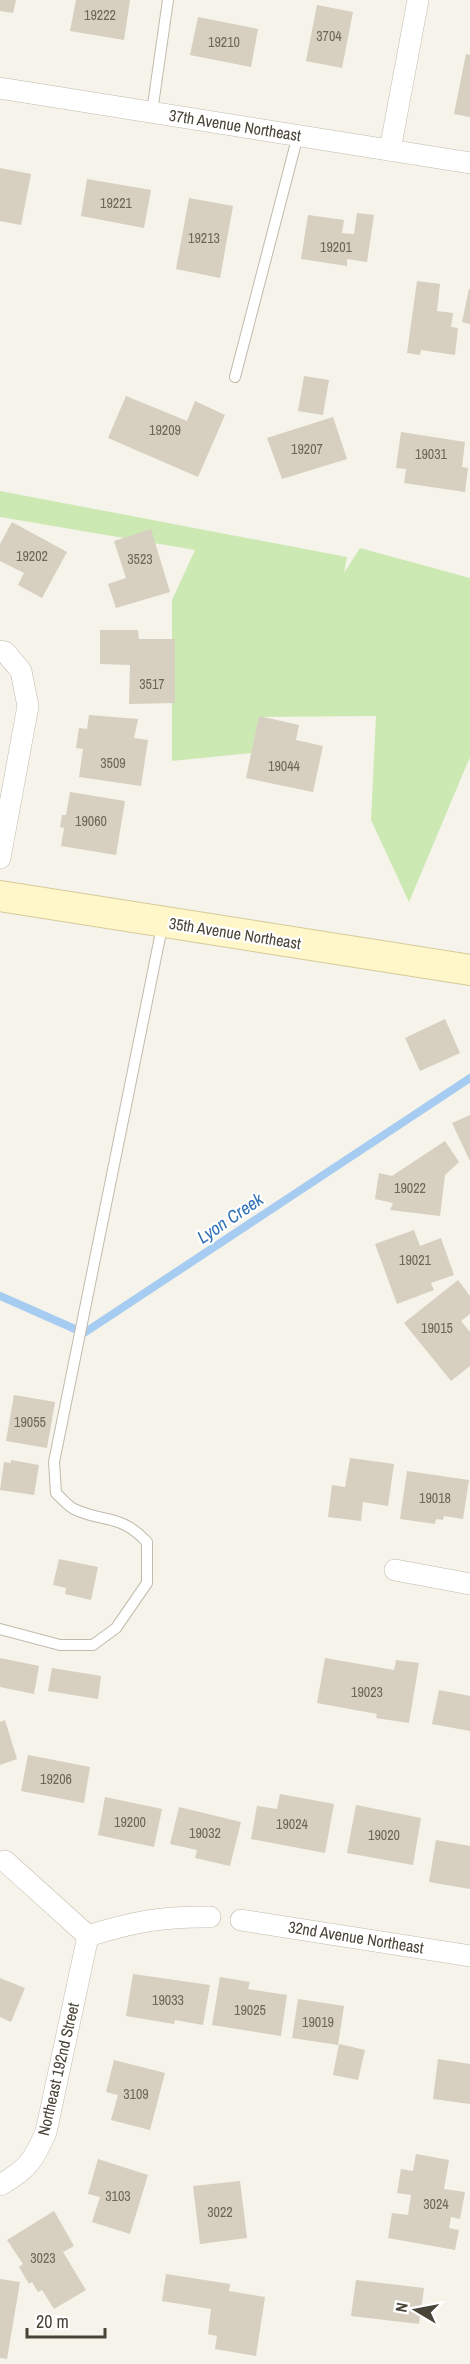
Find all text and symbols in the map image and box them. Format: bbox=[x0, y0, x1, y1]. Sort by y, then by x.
house number: 19222 bbox=[84, 6, 116, 24]
house number: 3704 bbox=[316, 27, 342, 45]
house number: 19210 bbox=[208, 33, 240, 51]
street label: 37th Avenue Northeast bbox=[167, 104, 303, 146]
house number: 19221 bbox=[100, 194, 133, 212]
house number: 19213 bbox=[188, 229, 220, 247]
house number: 19201 bbox=[320, 238, 353, 256]
house number: 19209 bbox=[149, 421, 181, 439]
house number: 19207 bbox=[291, 440, 323, 458]
house number: 19031 bbox=[415, 445, 448, 463]
house number: 19202 bbox=[16, 547, 48, 565]
house number: 3523 bbox=[127, 550, 153, 568]
house number: 3517 bbox=[139, 675, 165, 693]
house number: 3509 bbox=[100, 754, 126, 772]
house number: 19044 bbox=[268, 757, 301, 775]
house number: 19060 bbox=[75, 812, 107, 830]
street label: 35th Avenue Northeast bbox=[167, 912, 303, 954]
house number: 19022 bbox=[394, 1179, 426, 1197]
water label: Lyon Creek bbox=[192, 1186, 269, 1249]
house number: 19021 bbox=[399, 1251, 432, 1269]
house number: 19015 bbox=[421, 1319, 453, 1337]
house number: 19055 bbox=[14, 1413, 46, 1431]
house number: 19018 bbox=[419, 1489, 451, 1507]
house number: 19023 bbox=[351, 1683, 383, 1701]
house number: 19206 bbox=[40, 1770, 72, 1788]
house number: 19200 bbox=[114, 1813, 146, 1831]
house number: 19024 bbox=[276, 1815, 309, 1833]
house number: 19032 bbox=[189, 1824, 221, 1842]
house number: 19020 bbox=[368, 1826, 400, 1844]
street label: 32nd Avenue Northeast bbox=[287, 1915, 426, 1959]
house number: 19033 bbox=[152, 1991, 184, 2009]
street label: Northeast 192nd Street bbox=[32, 2000, 84, 2138]
house number: 19025 bbox=[234, 2001, 266, 2019]
house number: 19019 bbox=[302, 2013, 334, 2031]
house number: 3109 bbox=[123, 2085, 149, 2103]
house number: 3103 bbox=[105, 2187, 131, 2205]
house number: 3024 bbox=[423, 2195, 449, 2213]
house number: 3022 bbox=[207, 2203, 233, 2221]
house number: 3023 bbox=[30, 2249, 56, 2267]
north arrow bbox=[386, 2280, 446, 2340]
scale bar bbox=[27, 2301, 105, 2339]
text: N bbox=[390, 2301, 413, 2314]
text: 20 m bbox=[36, 2309, 69, 2334]

